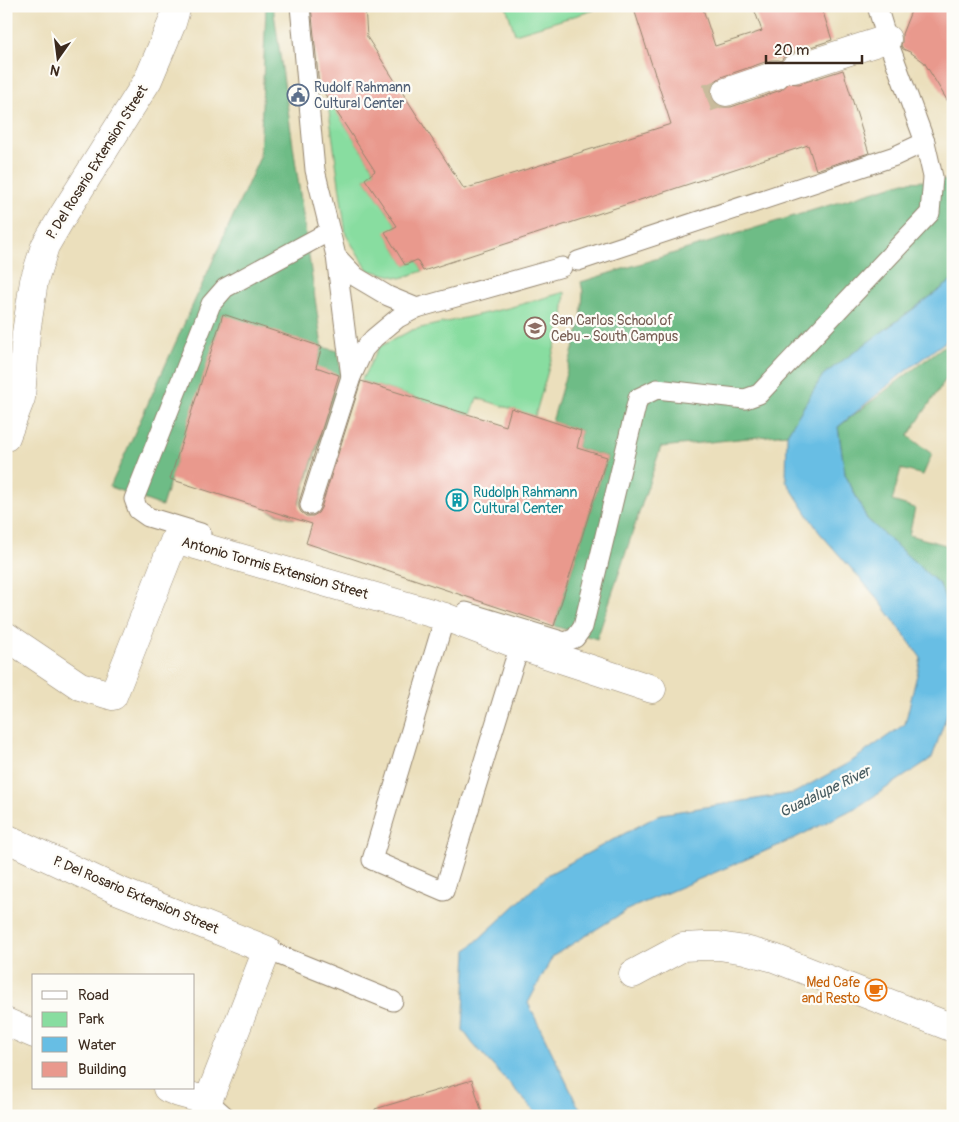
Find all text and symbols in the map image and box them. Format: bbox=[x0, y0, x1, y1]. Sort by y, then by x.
north arrow bbox=[32, 32, 82, 82]
scale bar bbox=[766, 32, 863, 64]
text: 20 m bbox=[774, 41, 809, 60]
text: N bbox=[48, 61, 62, 80]
place label: Rudolf Rahmann Cultural Center bbox=[314, 79, 411, 112]
street label: P. Del Rosario Extension Street bbox=[43, 82, 152, 242]
public building icon: Rudolf Rahmann Cultural Center bbox=[286, 83, 310, 107]
place label: San Carlos School of Cebu - South Campus bbox=[551, 312, 679, 345]
school or university icon: San Carlos School of Cebu - South Campus bbox=[523, 316, 547, 340]
place label: Rudolph Rahmann Cultural Center bbox=[473, 484, 577, 517]
building icon: Rudolph Rahmann Cultural Center bbox=[445, 488, 469, 512]
street label: Antonio Tormis Extension Street bbox=[180, 533, 371, 603]
water label: Guadalupe River bbox=[776, 761, 875, 822]
street label: P. Del Rosario Extension Street bbox=[51, 852, 222, 938]
legend bbox=[32, 974, 195, 1090]
place label: Med Cafe and Resto bbox=[802, 974, 860, 1007]
cafe icon: Med Cafe and Resto bbox=[864, 978, 888, 1002]
text: Road bbox=[78, 986, 109, 1005]
text: Park bbox=[78, 1010, 105, 1029]
text: Water bbox=[78, 1036, 117, 1055]
text: Building bbox=[78, 1060, 126, 1079]

